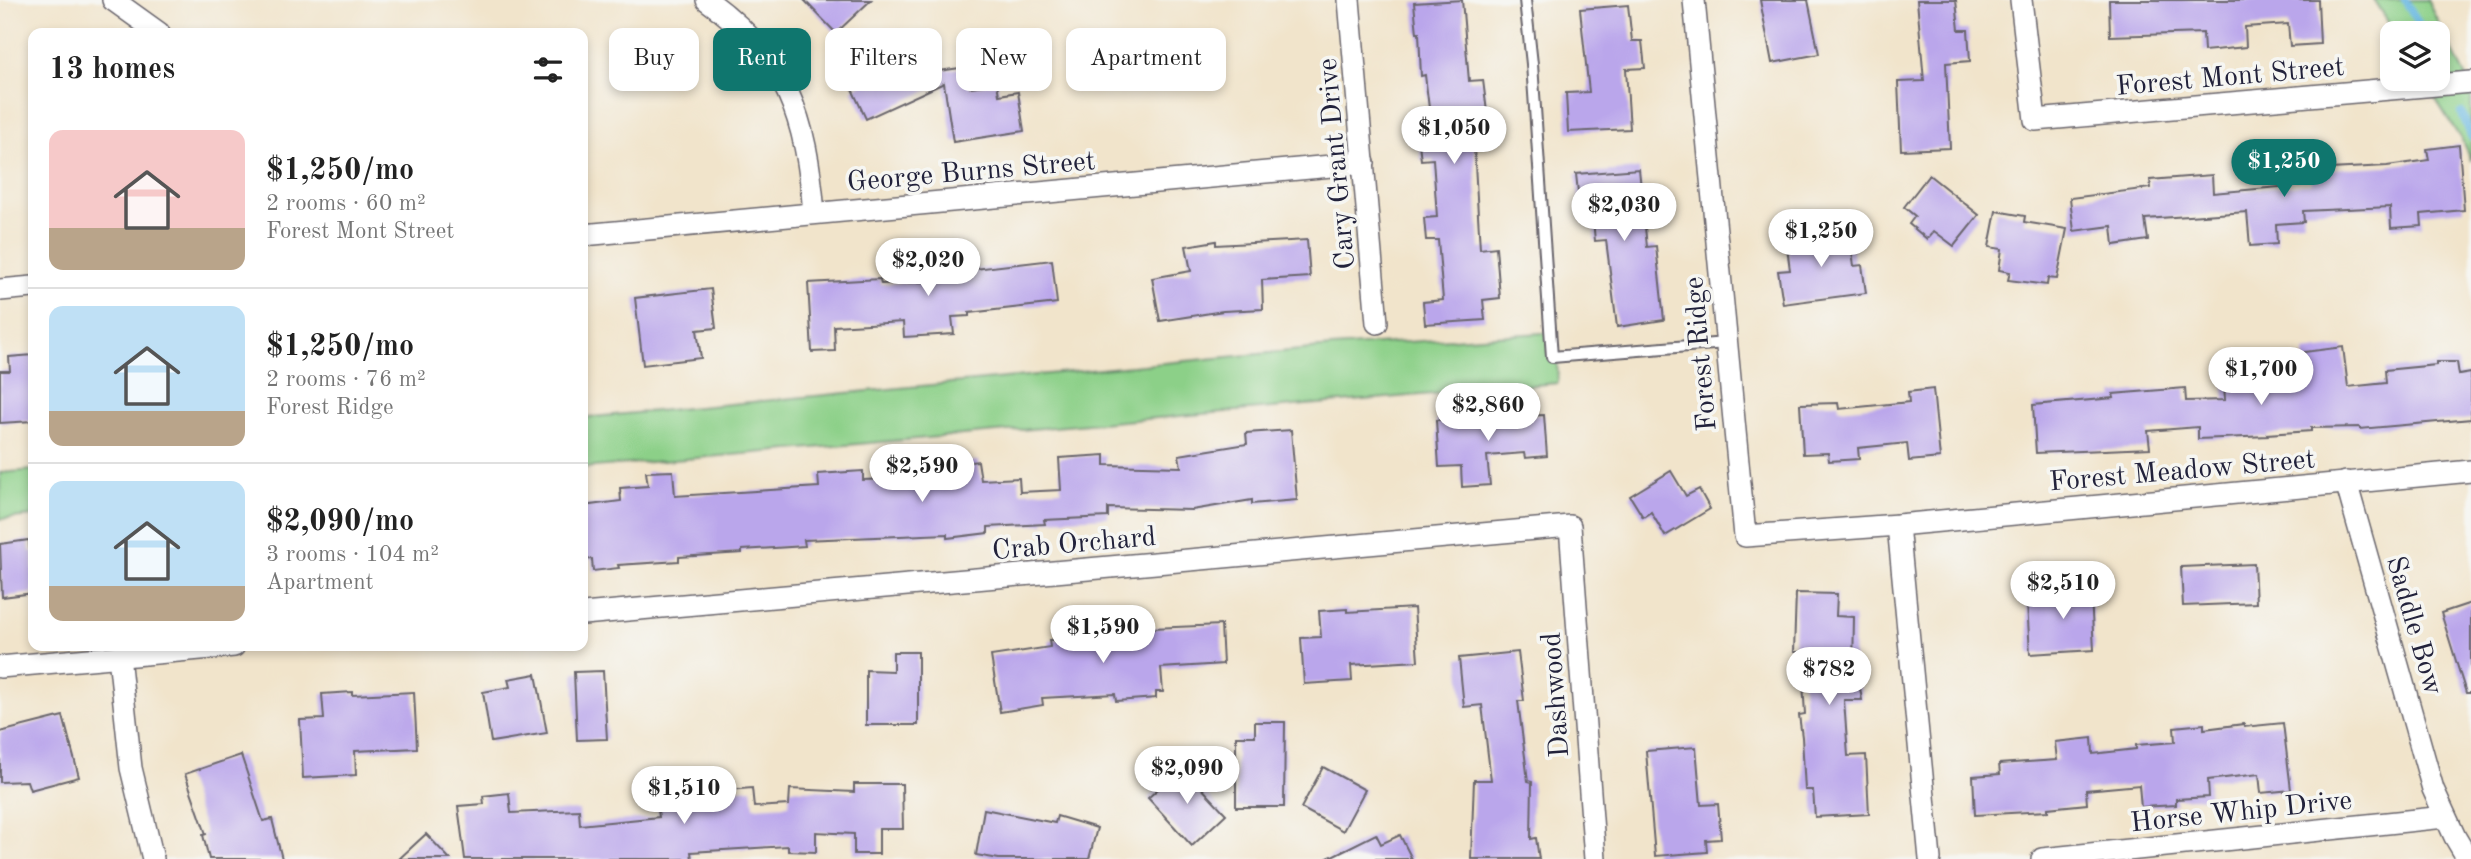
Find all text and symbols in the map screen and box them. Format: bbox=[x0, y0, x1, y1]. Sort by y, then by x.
map controls bbox=[2380, 21, 2450, 91]
button: layers bbox=[2380, 21, 2450, 91]
chip: Buy bbox=[609, 28, 699, 91]
chip: Rent bbox=[713, 28, 811, 91]
chip: Filters bbox=[825, 28, 942, 91]
chip: New bbox=[956, 28, 1052, 91]
chip: Apartment bbox=[1066, 28, 1226, 91]
icon: filters bbox=[529, 51, 567, 89]
street label: Forest Mont Street bbox=[2115, 54, 2346, 102]
text: 13 homes bbox=[49, 55, 175, 85]
street label: Cary Grant Drive bbox=[1315, 57, 1361, 271]
pin: $1,050 bbox=[1397, 106, 1511, 166]
text: $1,050 bbox=[1417, 117, 1491, 140]
pin: $1,250 bbox=[2227, 140, 2341, 199]
street label: George Burns Street bbox=[846, 148, 1097, 198]
text: $1,250 bbox=[2247, 150, 2321, 173]
text: $1,250/mo bbox=[266, 156, 414, 186]
icon: home bbox=[105, 158, 189, 242]
pin: $2,030 bbox=[1567, 184, 1681, 243]
text: 2 rooms · 60 m² bbox=[266, 192, 426, 215]
text: $2,030 bbox=[1587, 194, 1661, 217]
pin: $1,250 bbox=[1764, 210, 1878, 269]
text: Forest Mont Street bbox=[266, 220, 454, 243]
text: $1,250 bbox=[1784, 220, 1858, 243]
pin: $2,020 bbox=[871, 238, 985, 298]
text: $2,020 bbox=[891, 249, 965, 272]
street label: Forest Ridge bbox=[1681, 275, 1723, 432]
text: $1,250/mo bbox=[266, 332, 414, 362]
icon: home bbox=[105, 334, 189, 418]
pin: $1,700 bbox=[2204, 348, 2318, 407]
text: $1,700 bbox=[2224, 358, 2298, 381]
text: 2 rooms · 76 m² bbox=[266, 368, 426, 391]
pin: $2,860 bbox=[1431, 384, 1545, 443]
text: $2,860 bbox=[1451, 394, 1525, 417]
text: Forest Ridge bbox=[266, 396, 393, 419]
pin: $2,590 bbox=[865, 444, 979, 504]
street label: Forest Meadow Street bbox=[2048, 446, 2316, 498]
text: $2,590 bbox=[885, 455, 959, 478]
text: $2,090/mo bbox=[266, 507, 414, 537]
icon: home bbox=[105, 509, 189, 593]
street label: Crab Orchard bbox=[991, 524, 1158, 566]
text: 3 rooms · 104 m² bbox=[266, 543, 439, 566]
street label: Saddle Bow bbox=[2380, 553, 2446, 699]
pin: $2,510 bbox=[2006, 562, 2120, 621]
text: Apartment bbox=[266, 571, 374, 594]
text: $2,510 bbox=[2026, 572, 2100, 595]
pin: $1,590 bbox=[1046, 606, 1160, 665]
text: $1,590 bbox=[1066, 616, 1140, 639]
street label: Dashwood bbox=[1539, 631, 1575, 759]
pin: $782 bbox=[1788, 648, 1870, 707]
text: $782 bbox=[1802, 658, 1856, 681]
pin: $2,090 bbox=[1130, 746, 1244, 806]
text: $2,090 bbox=[1150, 757, 1224, 780]
pin: $1,510 bbox=[627, 766, 741, 826]
text: $1,510 bbox=[647, 777, 721, 800]
street label: Horse Whip Drive bbox=[2129, 787, 2353, 839]

